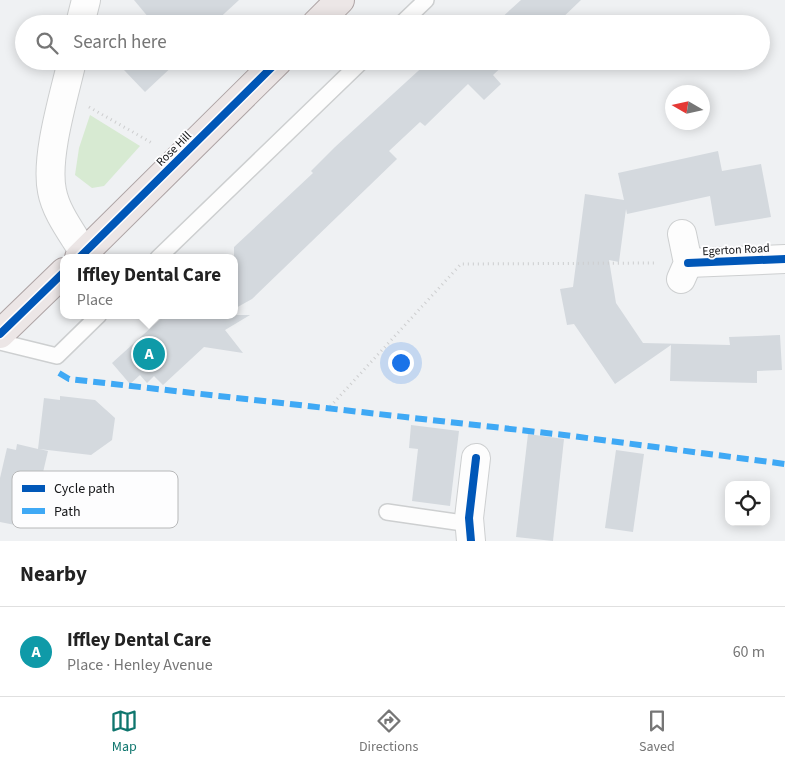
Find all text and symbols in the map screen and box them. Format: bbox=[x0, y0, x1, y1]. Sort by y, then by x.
search box bbox=[15, 15, 770, 70]
icon: search bbox=[33, 29, 61, 57]
text: Search here bbox=[73, 29, 167, 56]
north arrow bbox=[665, 85, 710, 130]
street label: Rose Hill bbox=[153, 128, 195, 170]
street label: Egerton Road bbox=[702, 240, 770, 260]
popup bbox=[60, 254, 238, 319]
text: Iffley Dental Care bbox=[77, 262, 221, 289]
text: Place bbox=[77, 289, 113, 311]
pin: A bbox=[133, 335, 165, 373]
your location bbox=[388, 350, 414, 376]
legend bbox=[12, 471, 178, 528]
text: Cycle path bbox=[54, 479, 115, 499]
map controls bbox=[725, 481, 770, 526]
button: locate bbox=[725, 481, 770, 526]
text: Path bbox=[54, 502, 81, 522]
text: Nearby bbox=[20, 559, 87, 589]
text: Iffley Dental Care bbox=[67, 627, 211, 654]
text: A bbox=[31, 641, 41, 663]
text: 60 m bbox=[733, 641, 765, 663]
text: Place · Henley Avenue bbox=[67, 654, 213, 676]
tab: Map bbox=[110, 707, 138, 757]
tab: Directions bbox=[359, 707, 418, 757]
tab: Saved bbox=[639, 707, 675, 757]

